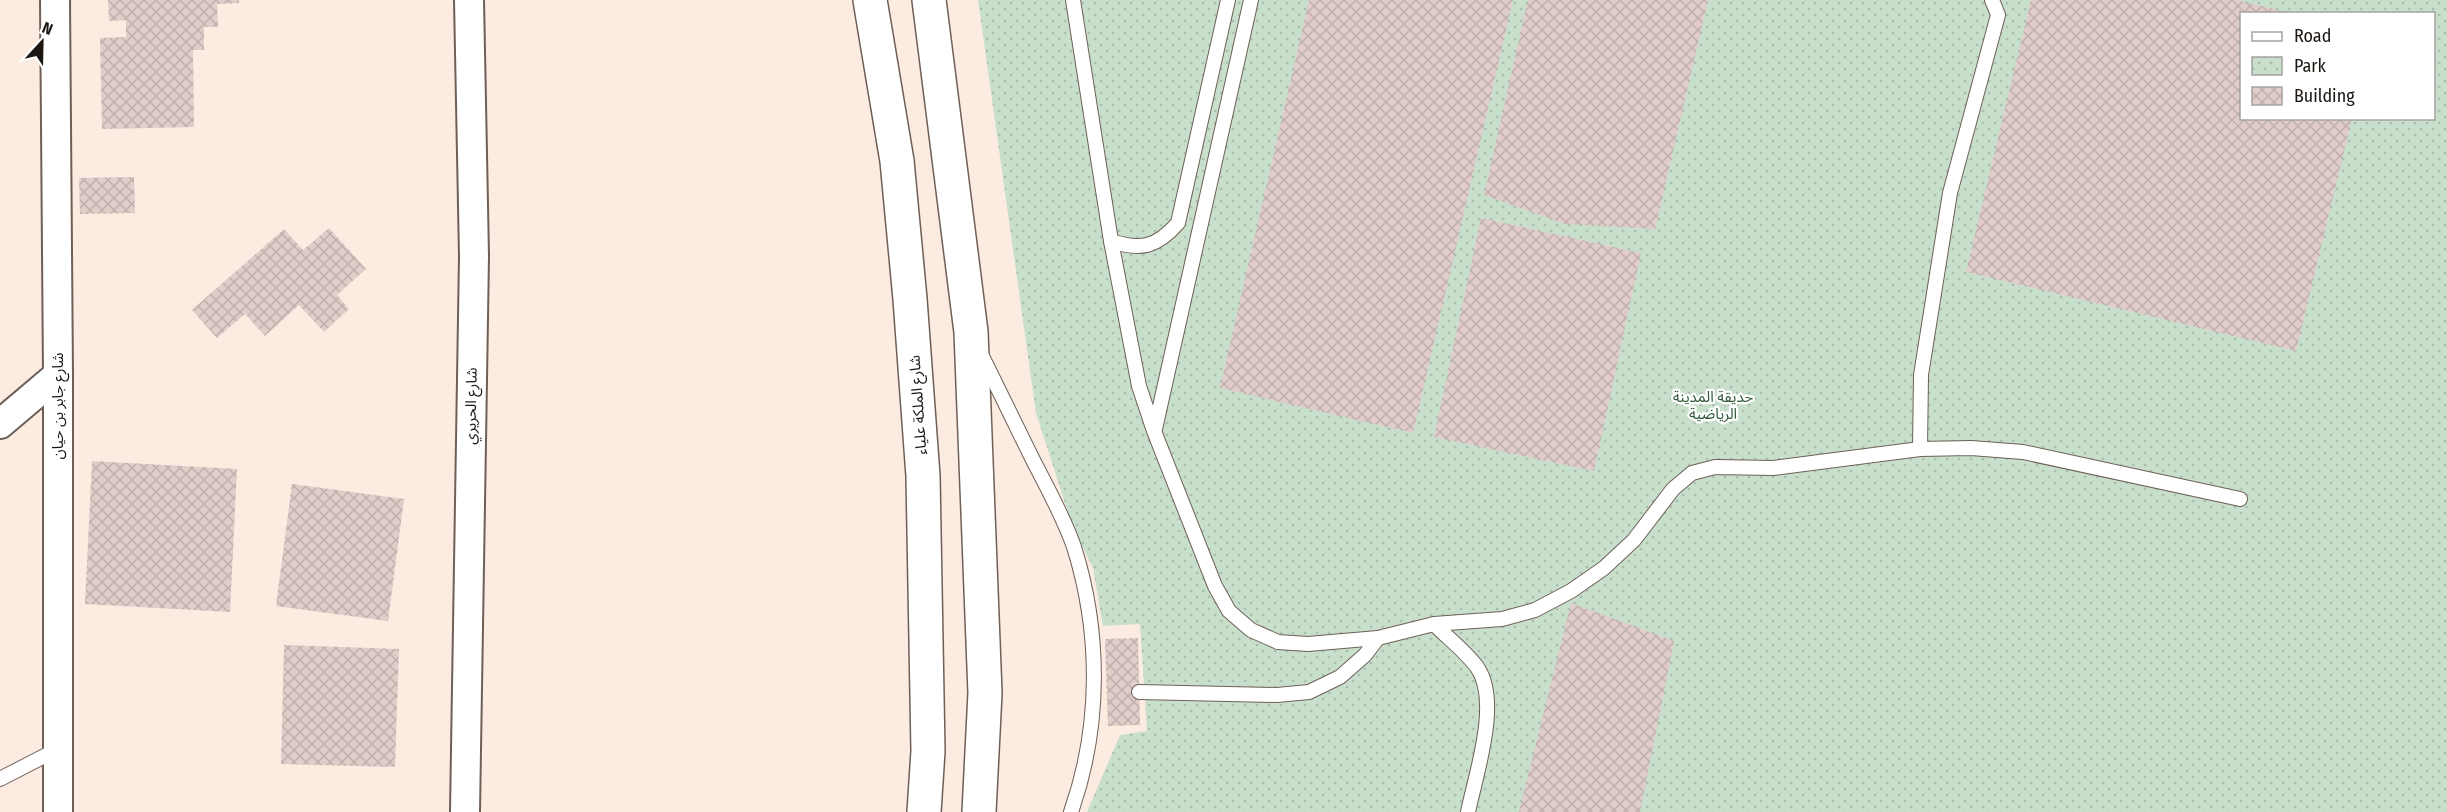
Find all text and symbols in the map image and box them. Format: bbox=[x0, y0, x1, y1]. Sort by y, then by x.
north arrow bbox=[12, 12, 72, 72]
legend bbox=[2240, 12, 2435, 120]
text: N bbox=[39, 18, 55, 39]
text: Road bbox=[2294, 25, 2331, 47]
text: Park bbox=[2294, 55, 2327, 77]
text: Building bbox=[2294, 85, 2355, 107]
street label: شارع جابر بن حيان bbox=[49, 352, 70, 460]
street label: شارع الملكة علياء bbox=[906, 354, 933, 456]
street label: شارع الحريري bbox=[461, 367, 484, 445]
park label: حديقة المدينة الرياضية bbox=[1673, 388, 1753, 423]

